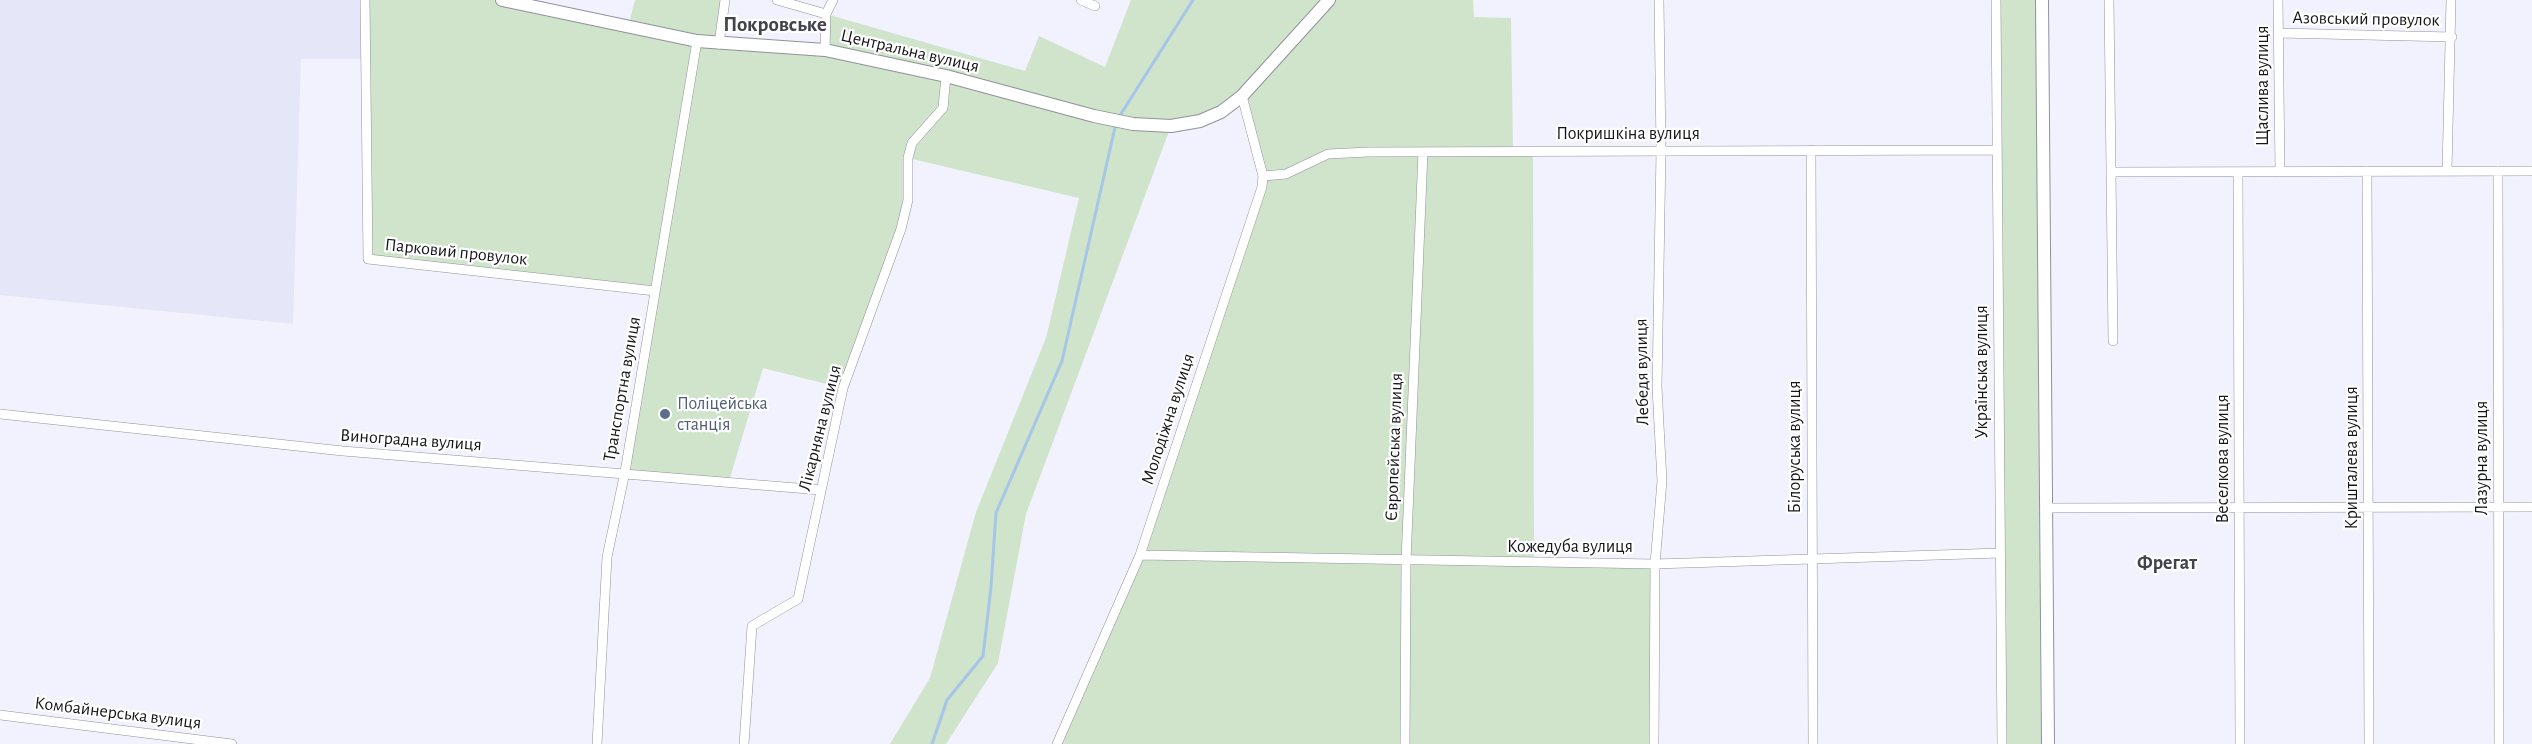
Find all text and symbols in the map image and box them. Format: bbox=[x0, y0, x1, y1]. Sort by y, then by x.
street label: Азовський провулок bbox=[2292, 7, 2440, 31]
district label: Покровське bbox=[723, 12, 827, 38]
street label: Центральна вулиця bbox=[839, 25, 981, 77]
street label: Щаслива вулиця bbox=[2252, 26, 2274, 146]
street label: Покришкіна вулиця bbox=[1556, 123, 1700, 145]
street label: Парковий провулок bbox=[384, 234, 528, 270]
street label: Українська вулиця bbox=[1971, 305, 1993, 439]
street label: Транспортна вулиця bbox=[599, 315, 645, 463]
street label: Лебедя вулиця bbox=[1630, 318, 1654, 426]
street label: Молодіжна вулиця bbox=[1137, 351, 1199, 487]
street label: Лікарняна вулиця bbox=[794, 363, 846, 493]
street label: Європейська вулиця bbox=[1381, 373, 1407, 521]
street label: Білоруська вулиця bbox=[1784, 381, 1806, 513]
street label: Кришталева вулиця bbox=[2341, 386, 2363, 530]
place label: Поліцейська станція bbox=[677, 393, 768, 436]
street label: Веселкова вулиця bbox=[2212, 394, 2234, 524]
street label: Лазурна вулиця bbox=[2471, 401, 2493, 515]
marker: Поліцейська станція bbox=[658, 407, 672, 421]
street label: Виноградна вулиця bbox=[339, 424, 483, 456]
street label: Кожедуба вулиця bbox=[1507, 536, 1633, 558]
district label: Фрегат bbox=[2137, 551, 2197, 575]
street label: Комбайнерська вулиця bbox=[33, 692, 203, 734]

